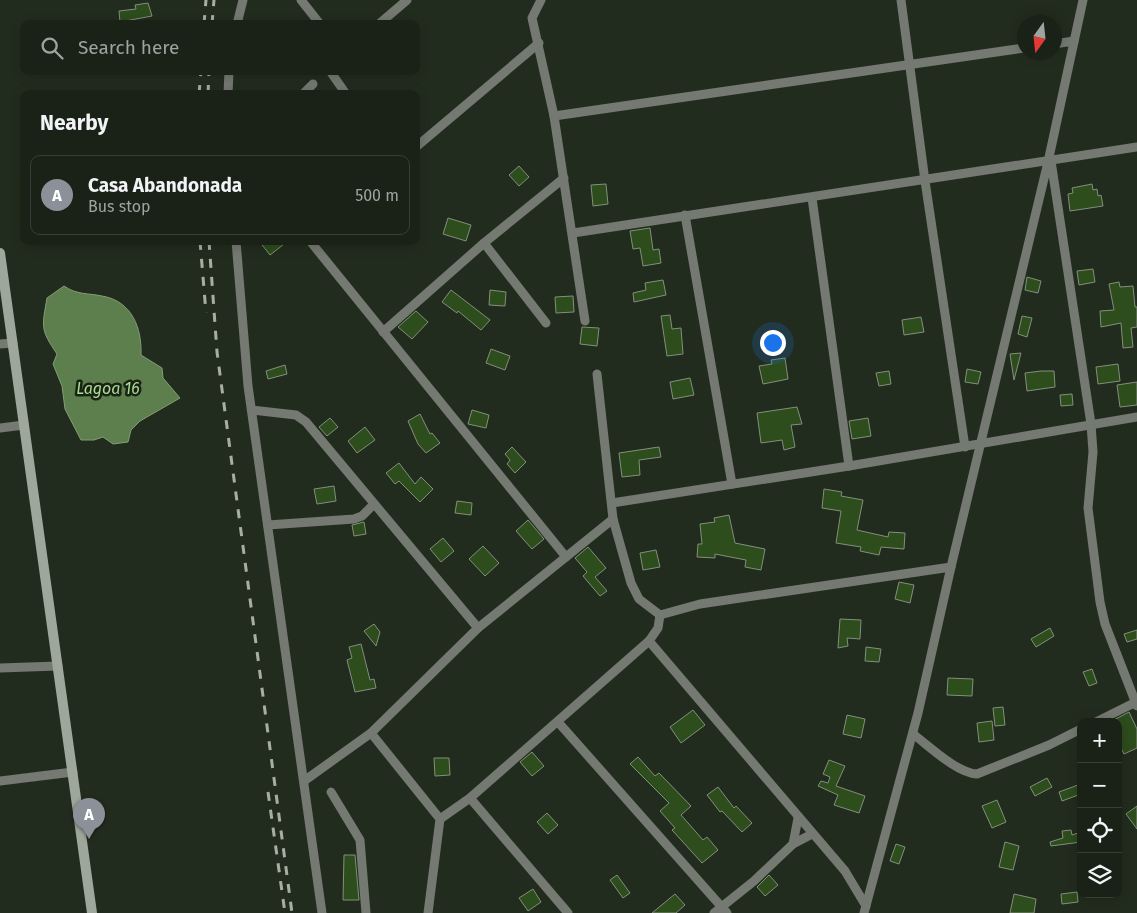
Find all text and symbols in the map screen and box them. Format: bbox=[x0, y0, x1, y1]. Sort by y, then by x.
north arrow bbox=[1017, 15, 1062, 60]
search box bbox=[20, 20, 420, 75]
icon: search bbox=[38, 34, 66, 62]
text: Search here bbox=[78, 36, 179, 59]
text: Nearby bbox=[40, 110, 108, 136]
text: Casa Abandonada bbox=[88, 174, 242, 197]
text: A bbox=[52, 186, 62, 205]
text: 500 m bbox=[355, 186, 399, 205]
text: Bus stop bbox=[88, 197, 151, 216]
your location bbox=[760, 330, 786, 356]
water label: Lagoa 16 bbox=[76, 379, 140, 398]
map controls bbox=[1077, 718, 1122, 898]
button: + bbox=[1077, 718, 1122, 763]
button: − bbox=[1077, 763, 1122, 808]
pin: A bbox=[73, 798, 105, 839]
button: locate bbox=[1077, 808, 1122, 853]
button: layers bbox=[1077, 853, 1122, 898]

